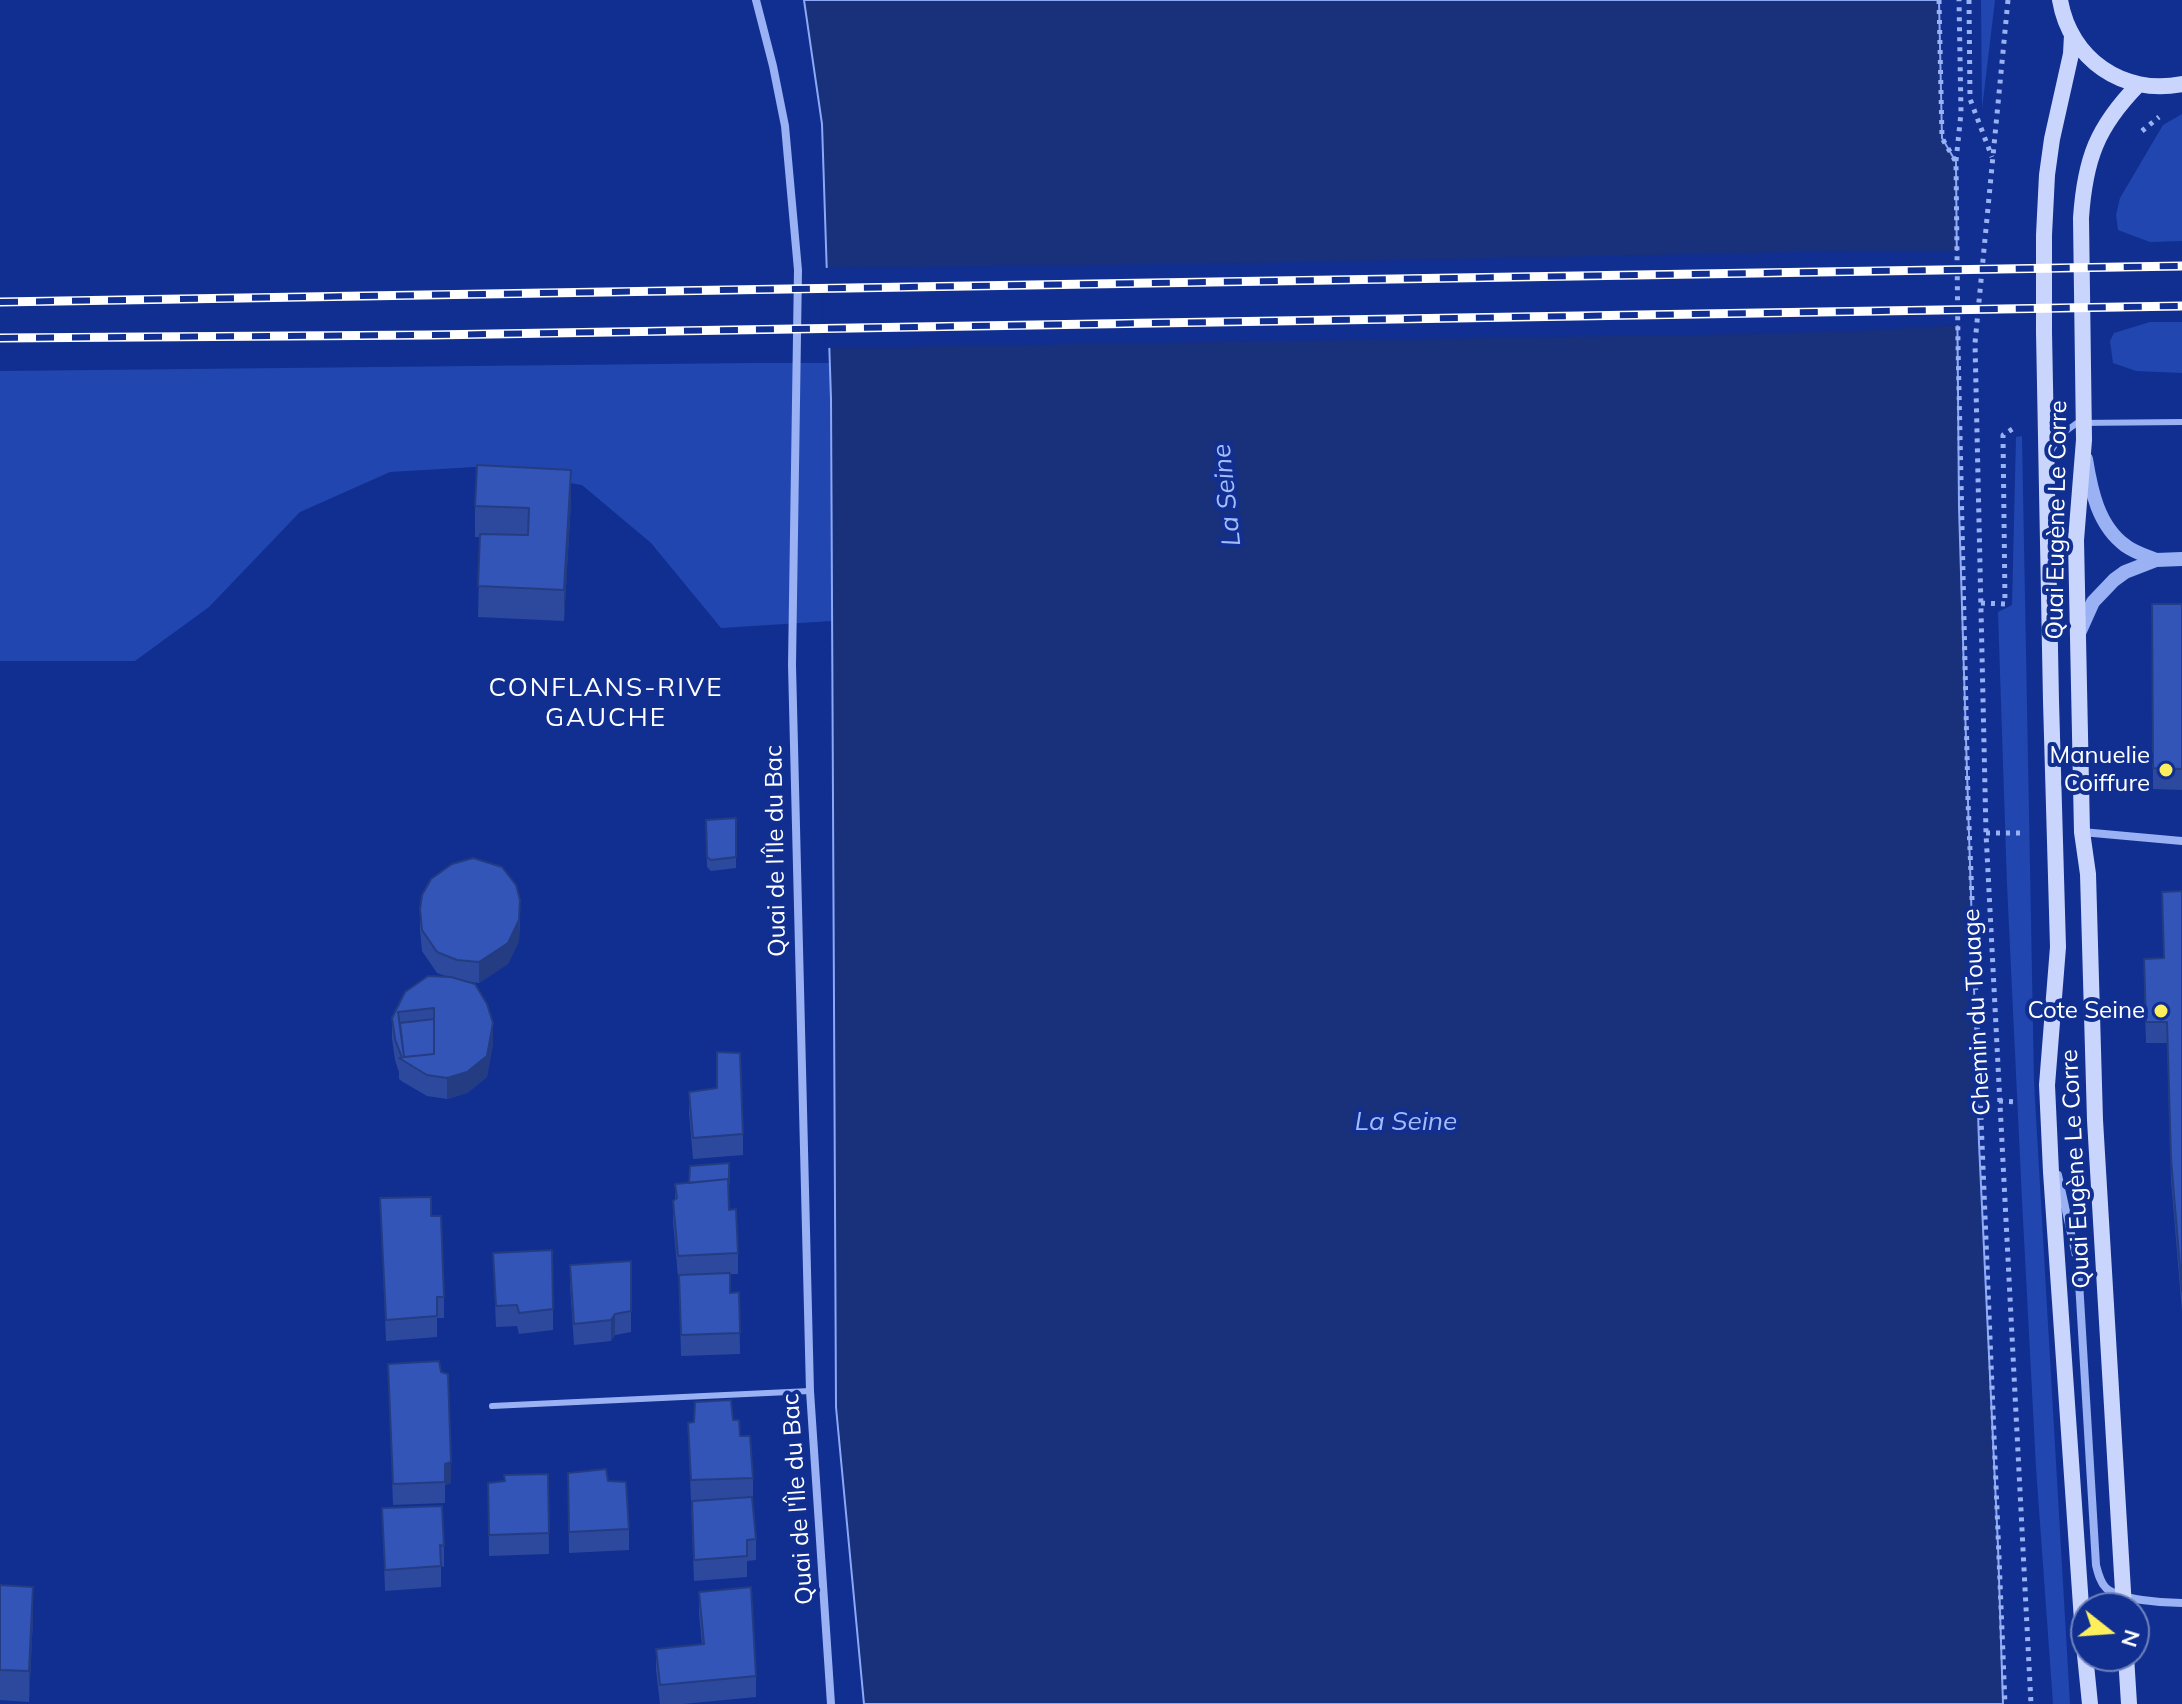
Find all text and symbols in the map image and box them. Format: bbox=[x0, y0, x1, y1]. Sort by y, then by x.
street label: Quai Eugène Le Corre bbox=[2041, 400, 2073, 640]
water label: La Seine bbox=[1206, 442, 1248, 548]
district label: CONFLANS-RIVE GAUCHE bbox=[488, 672, 724, 734]
place label: Manuelie Coiffure bbox=[2050, 742, 2150, 798]
street label: Quai de l'Île du Bac bbox=[760, 745, 792, 957]
marker: Manuelie Coiffure bbox=[2157, 761, 2175, 779]
street label: Chemin du Touage bbox=[1957, 908, 1997, 1116]
place label: Cote Seine bbox=[2027, 997, 2145, 1025]
marker: Cote Seine bbox=[2152, 1002, 2170, 1020]
street label: Quai Eugène Le Corre bbox=[2055, 1049, 2097, 1289]
water label: La Seine bbox=[1355, 1106, 1457, 1138]
street label: Quai de l'Île du Bac bbox=[776, 1392, 820, 1606]
north arrow bbox=[2070, 1592, 2150, 1672]
text: N bbox=[2115, 1626, 2147, 1650]

